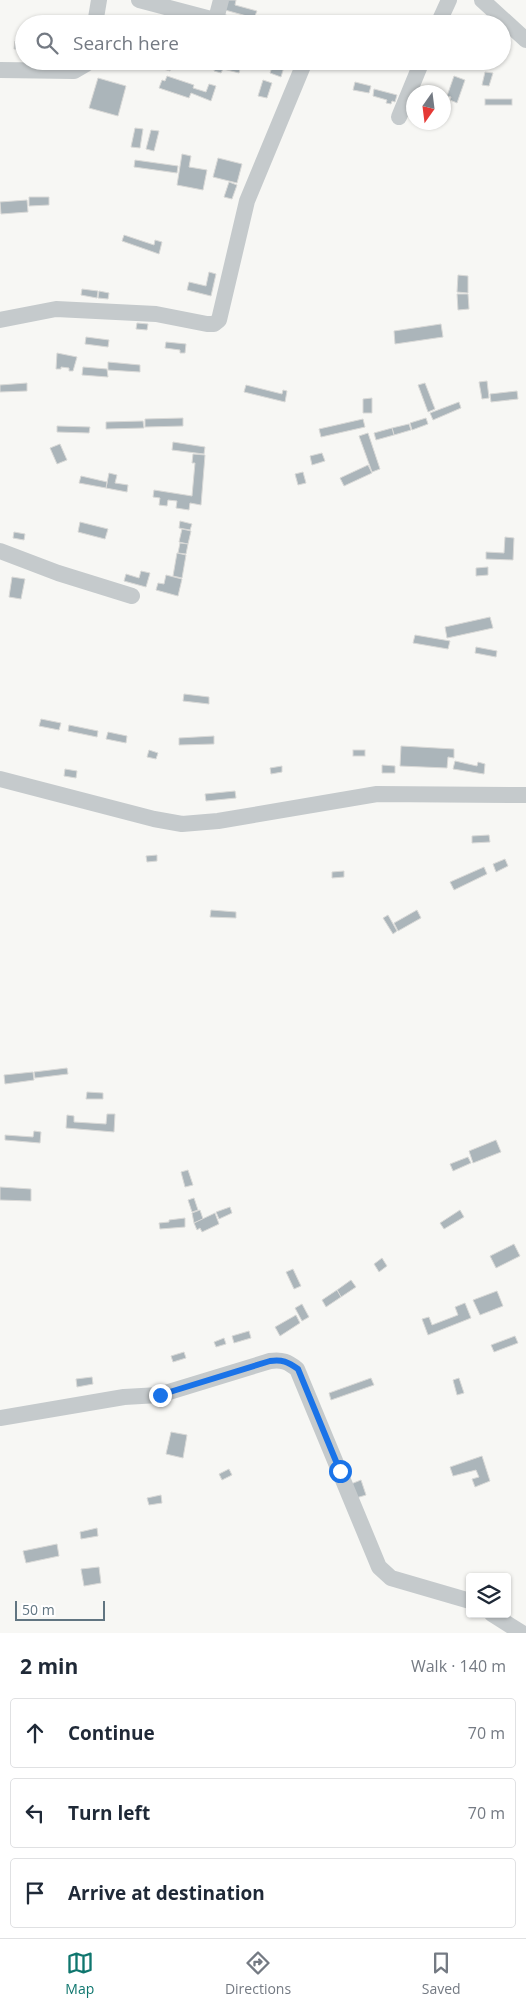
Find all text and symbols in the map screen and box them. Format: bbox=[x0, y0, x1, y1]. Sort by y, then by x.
search box bbox=[15, 15, 511, 70]
icon: search bbox=[33, 29, 61, 57]
text: Search here bbox=[73, 30, 179, 56]
north arrow bbox=[406, 85, 451, 130]
route end bbox=[149, 1384, 172, 1407]
route start bbox=[329, 1460, 352, 1483]
map controls bbox=[466, 1573, 511, 1618]
button: layers bbox=[466, 1573, 511, 1618]
scale bar bbox=[15, 1598, 105, 1621]
text: 50 m bbox=[22, 1600, 55, 1619]
text: 2 min bbox=[20, 1652, 78, 1680]
text: Walk · 140 m bbox=[411, 1655, 506, 1677]
icon: ahead bbox=[21, 1719, 49, 1747]
text: Continue bbox=[68, 1720, 155, 1746]
text: 70 m bbox=[468, 1722, 505, 1744]
icon: left bbox=[21, 1799, 49, 1827]
text: Turn left bbox=[68, 1800, 150, 1826]
text: 70 m bbox=[468, 1802, 505, 1824]
icon: arrive bbox=[21, 1879, 49, 1907]
text: Arrive at destination bbox=[68, 1880, 265, 1906]
tab: Map bbox=[65, 1949, 94, 1998]
tab: Directions bbox=[225, 1949, 291, 1998]
tab: Saved bbox=[422, 1949, 461, 1998]

